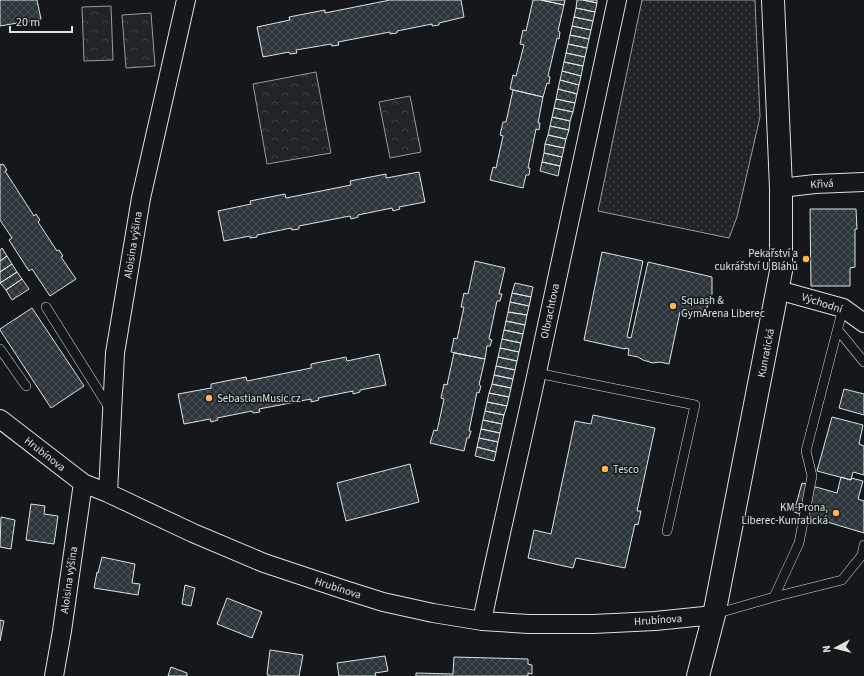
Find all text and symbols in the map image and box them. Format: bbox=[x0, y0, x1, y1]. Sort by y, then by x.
scale bar bbox=[10, 8, 72, 34]
text: 20 m bbox=[16, 14, 40, 31]
street label: Křivá bbox=[810, 176, 834, 192]
street label: Aloisina výšina bbox=[120, 210, 146, 280]
place label: Pekařství a cukrářství U Bláhů bbox=[714, 246, 798, 274]
marker: Pekařství a cukrářství U Bláhů bbox=[801, 254, 811, 264]
street label: Olbrachtova bbox=[537, 282, 563, 340]
street label: Východní bbox=[799, 289, 845, 317]
place label: Squash & GymArena Liberec bbox=[681, 293, 765, 321]
marker: Squash & GymArena Liberec bbox=[668, 301, 678, 311]
street label: Kunratická bbox=[754, 327, 778, 379]
place label: SebastianMusic.cz bbox=[217, 391, 301, 406]
marker: SebastianMusic.cz bbox=[204, 393, 214, 403]
street label: Hrubínova bbox=[21, 433, 69, 475]
place label: Tesco bbox=[613, 462, 639, 477]
marker: Tesco bbox=[600, 464, 610, 474]
place label: KM-Prona, Liberec-Kunratická bbox=[742, 500, 828, 528]
marker: KM-Prona, Liberec-Kunratická bbox=[831, 508, 841, 518]
street label: Aloisina výšina bbox=[57, 545, 81, 615]
street label: Hrubínova bbox=[313, 573, 363, 603]
street label: Hrubínova bbox=[633, 611, 683, 629]
north arrow bbox=[816, 628, 856, 668]
text: N bbox=[819, 645, 834, 654]

